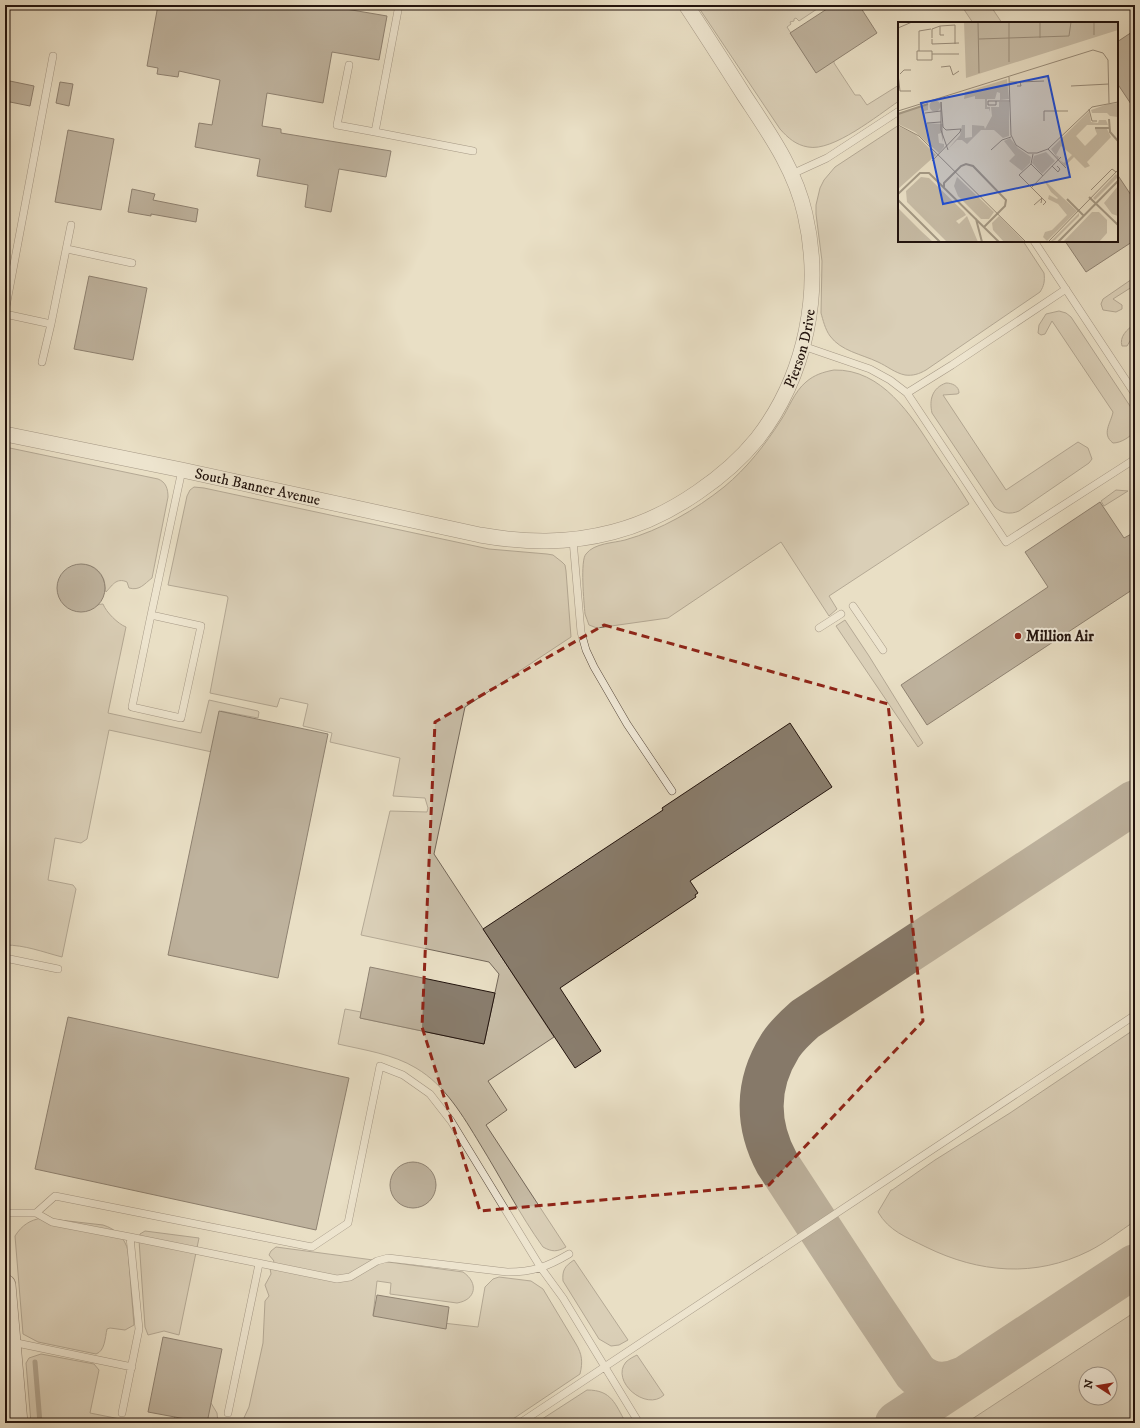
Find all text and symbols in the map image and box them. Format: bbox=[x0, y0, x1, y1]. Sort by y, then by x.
inset map bbox=[898, 22, 1118, 242]
street label: Pierson Drive bbox=[779, 308, 819, 391]
street label: South Banner Avenue bbox=[193, 464, 322, 509]
place label: Million Air bbox=[1026, 627, 1094, 646]
marker: Million Air bbox=[1013, 631, 1023, 641]
north arrow bbox=[1078, 1366, 1118, 1406]
text: N bbox=[1081, 1378, 1097, 1390]

